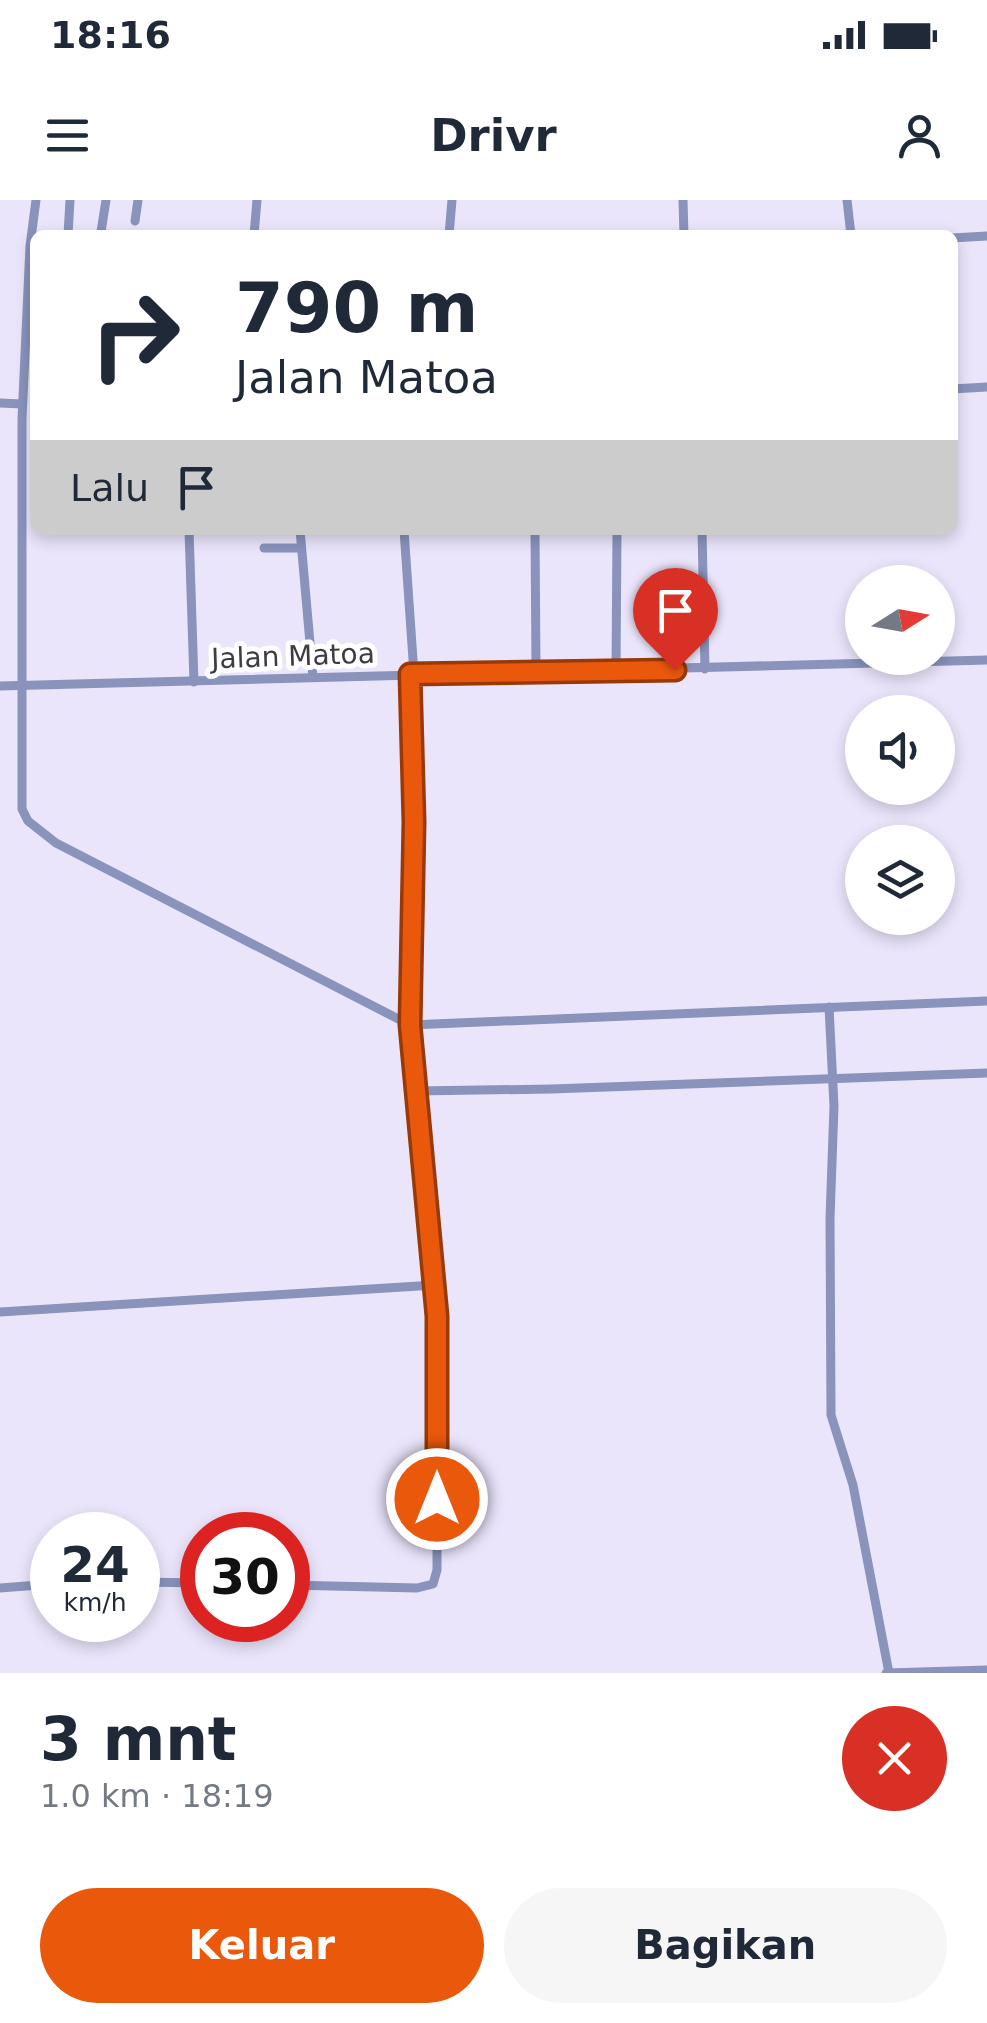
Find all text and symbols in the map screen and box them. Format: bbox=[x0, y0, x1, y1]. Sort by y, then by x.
text: 18:16 bbox=[50, 13, 171, 57]
icon: menu bbox=[40, 108, 95, 163]
icon: person bbox=[892, 108, 947, 163]
text: Drivr bbox=[430, 109, 557, 162]
text: 790 m bbox=[235, 267, 478, 349]
icon: right bbox=[70, 270, 200, 400]
text: Jalan Matoa bbox=[235, 351, 498, 404]
icon: arrive bbox=[169, 460, 224, 515]
text: Lalu bbox=[70, 466, 149, 510]
north arrow bbox=[845, 565, 955, 675]
map controls bbox=[845, 565, 955, 935]
pin bbox=[633, 568, 718, 671]
icon: arrive bbox=[648, 583, 703, 638]
street label: Jalan Matoa bbox=[209, 637, 375, 675]
button: sound bbox=[845, 695, 955, 805]
button: layers bbox=[845, 825, 955, 935]
position arrow bbox=[385, 1447, 489, 1551]
speed limit sign: 30 bbox=[180, 1512, 310, 1642]
text: 24 bbox=[60, 1536, 130, 1594]
text: km/h bbox=[63, 1588, 127, 1617]
text: 3 mnt bbox=[40, 1704, 237, 1774]
button: close bbox=[842, 1706, 947, 1811]
text: 1.0 km · 18:19 bbox=[40, 1777, 274, 1815]
button: Keluar bbox=[40, 1888, 484, 2003]
button: Bagikan bbox=[504, 1888, 947, 2003]

